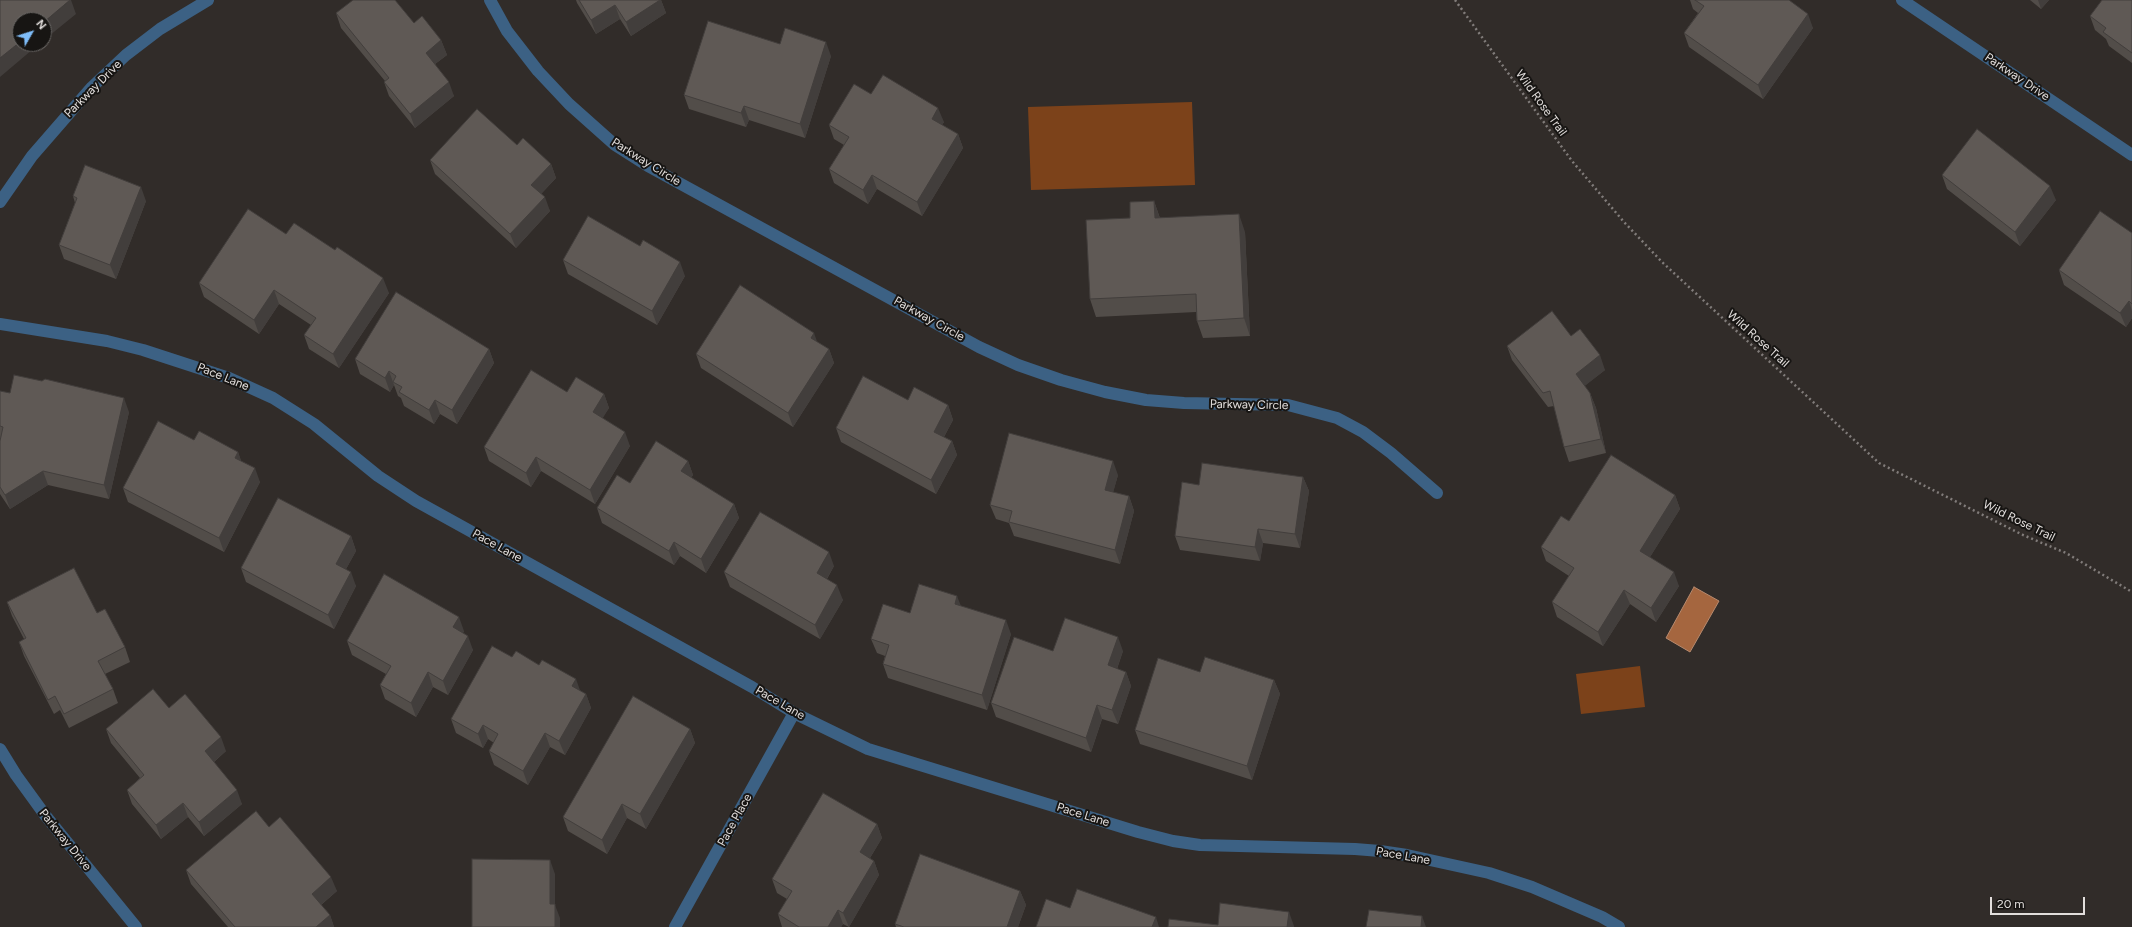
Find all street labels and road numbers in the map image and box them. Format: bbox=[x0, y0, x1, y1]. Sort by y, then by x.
street label: Parkway Drive bbox=[1982, 50, 2052, 104]
street label: Parkway Drive bbox=[61, 57, 125, 121]
street label: Wild Rose Trail bbox=[1512, 67, 1570, 139]
street label: Parkway Circle bbox=[609, 135, 683, 189]
street label: Parkway Circle bbox=[891, 294, 967, 344]
street label: Wild Rose Trail bbox=[1724, 307, 1792, 371]
street label: Pace Lane bbox=[195, 360, 251, 394]
street label: Parkway Circle bbox=[1210, 397, 1288, 413]
street label: Wild Rose Trail bbox=[1981, 497, 2057, 545]
street label: Pace Lane bbox=[470, 526, 524, 566]
street label: Pace Lane bbox=[753, 683, 807, 723]
street label: Pace Place bbox=[715, 791, 755, 849]
street label: Pace Lane bbox=[1055, 800, 1111, 830]
street label: Parkway Drive bbox=[36, 806, 94, 874]
street label: Pace Lane bbox=[1375, 844, 1431, 868]

